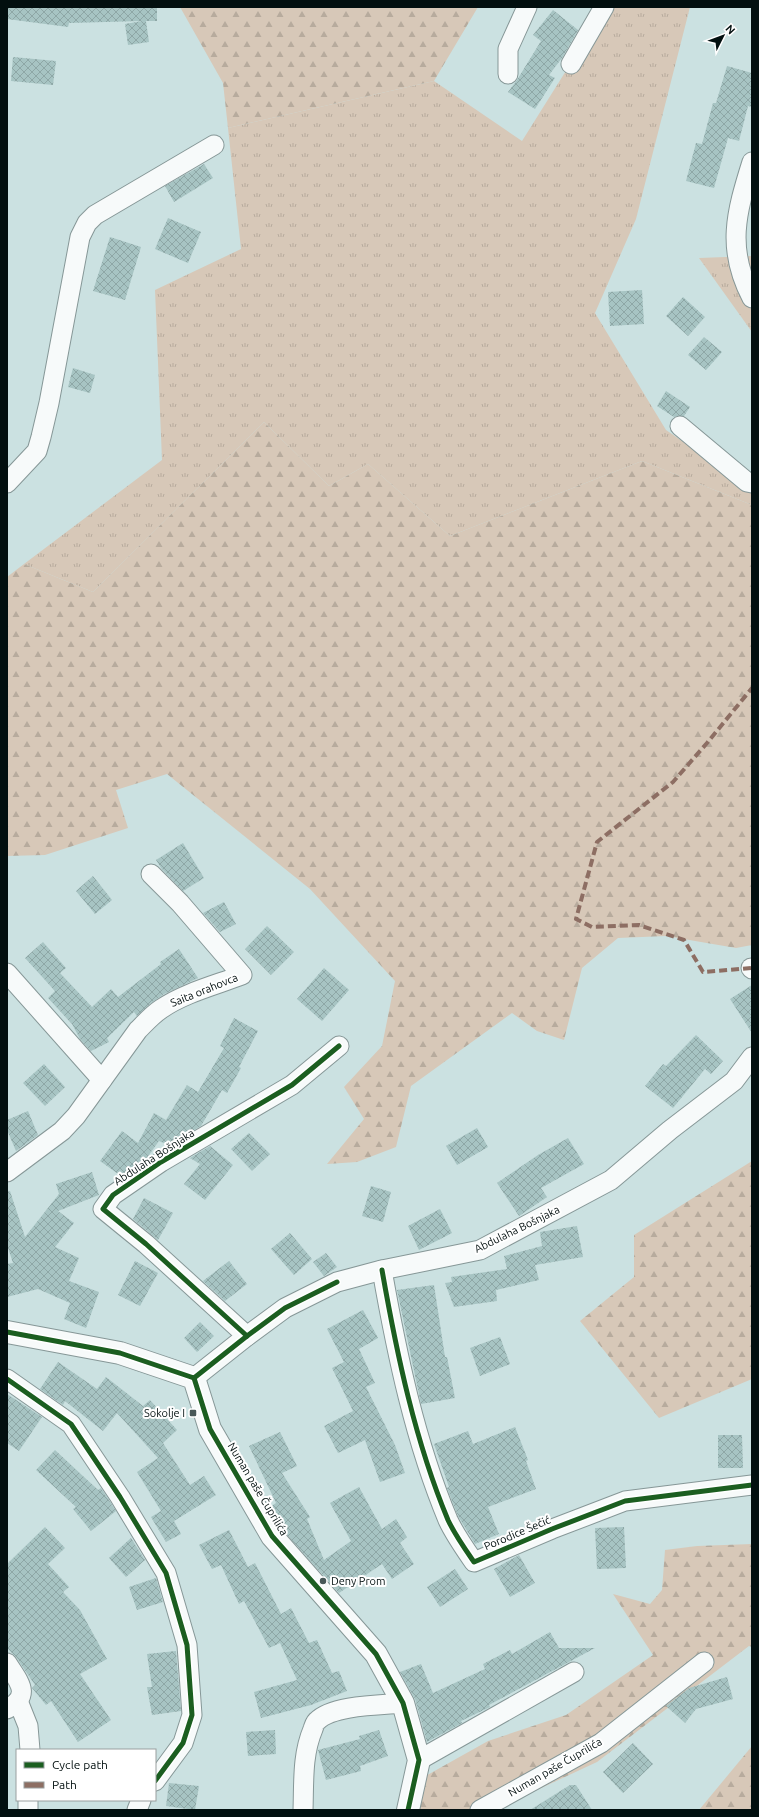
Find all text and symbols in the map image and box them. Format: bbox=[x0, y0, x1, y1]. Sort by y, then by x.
north arrow bbox=[703, 16, 743, 56]
text: N bbox=[723, 22, 738, 36]
street label: Saita orahovca bbox=[169, 971, 239, 1009]
street label: Abdulaha Bošnjaka bbox=[112, 1127, 196, 1187]
street label: Abdulaha Bošnjaka bbox=[472, 1203, 562, 1255]
place label: Sokolje I bbox=[144, 1407, 185, 1419]
marker: Sokolje I bbox=[188, 1408, 198, 1418]
street label: Numan paše Čuprilića bbox=[226, 1440, 291, 1538]
street label: Porodice Šečić bbox=[482, 1513, 552, 1552]
place label: Deny Prom bbox=[331, 1575, 386, 1587]
marker: Deny Prom bbox=[318, 1576, 328, 1586]
street label: Numan paše Čuprilića bbox=[506, 1734, 604, 1799]
legend bbox=[16, 1749, 156, 1801]
text: Cycle path bbox=[52, 1758, 108, 1771]
text: Path bbox=[52, 1778, 77, 1791]

